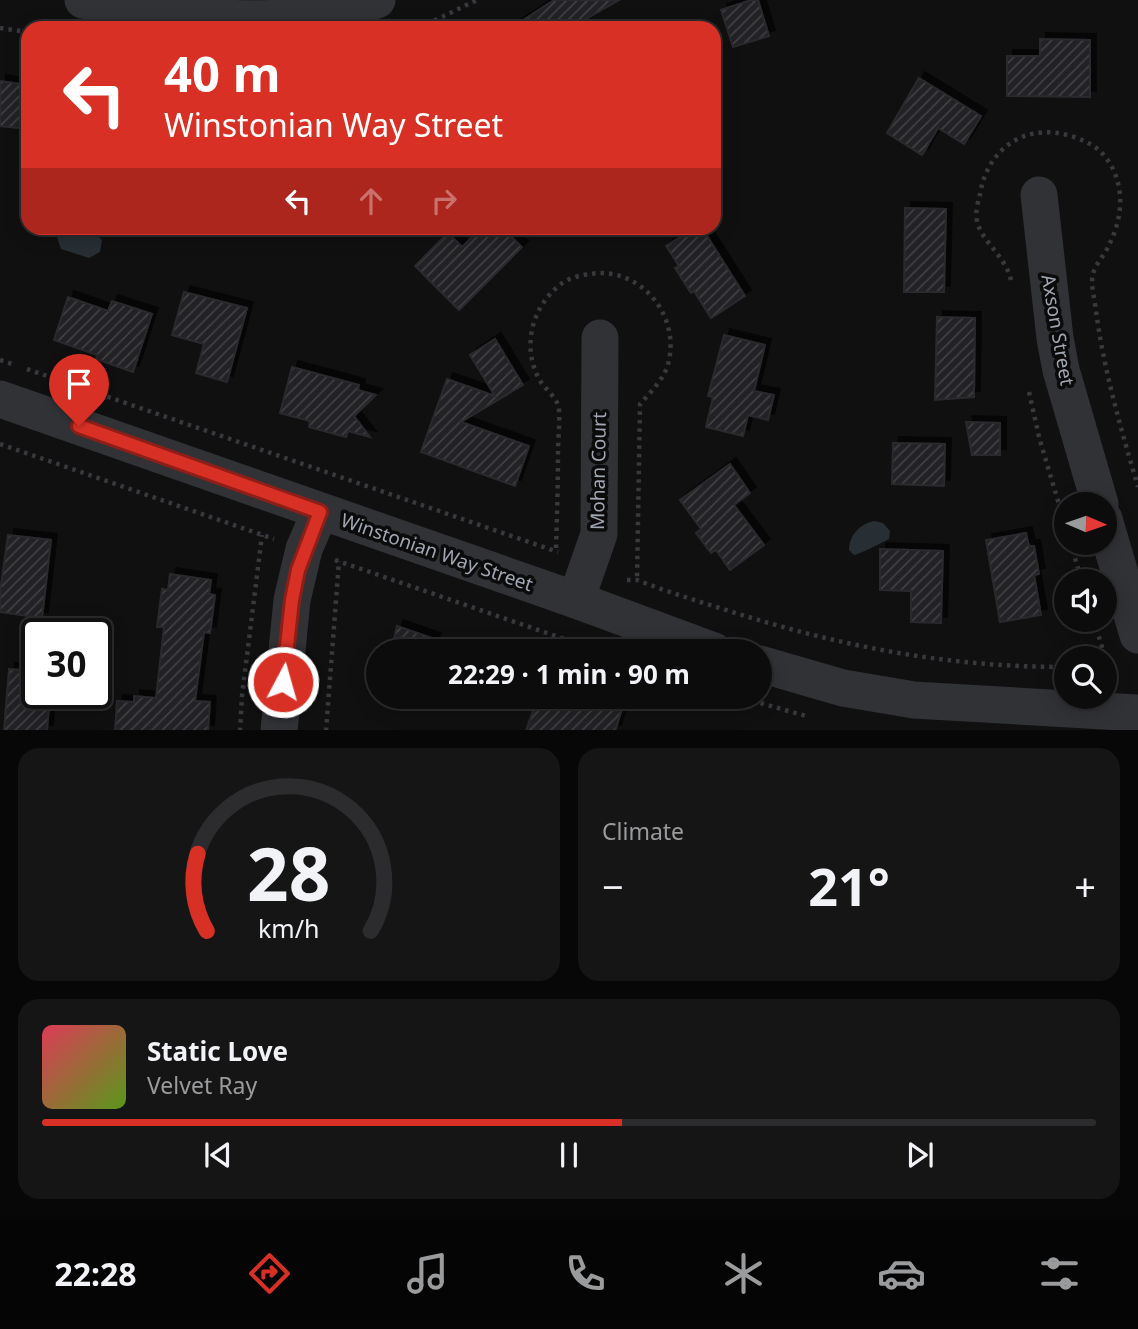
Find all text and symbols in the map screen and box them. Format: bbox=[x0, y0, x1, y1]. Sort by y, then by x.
text: 40 m bbox=[164, 40, 281, 106]
icon: left bbox=[49, 49, 140, 140]
text: Winstonian Way Street bbox=[164, 103, 503, 146]
icon: left bbox=[279, 182, 317, 220]
icon: ahead bbox=[352, 182, 390, 220]
icon: right bbox=[425, 182, 463, 220]
street label: Axson Street bbox=[1035, 272, 1081, 388]
pin bbox=[49, 354, 109, 426]
icon: arrive bbox=[60, 365, 98, 403]
street label: Mohan Court bbox=[584, 412, 612, 530]
north arrow bbox=[1054, 492, 1116, 555]
map controls bbox=[1054, 492, 1117, 709]
street label: Winstonian Way Street bbox=[338, 507, 537, 597]
button: sound bbox=[1054, 569, 1117, 632]
speed limit sign: 30 bbox=[21, 618, 112, 709]
position arrow bbox=[246, 645, 320, 719]
button: search bbox=[1054, 646, 1117, 709]
text: 22:29 · 1 min · 90 m bbox=[448, 656, 690, 692]
text: Climate bbox=[602, 815, 684, 847]
text: 28 bbox=[247, 823, 331, 922]
text: 21° bbox=[808, 850, 890, 921]
text: − bbox=[602, 860, 624, 912]
text: + bbox=[1074, 860, 1096, 912]
text: km/h bbox=[258, 910, 320, 944]
text: Static Love bbox=[147, 1033, 288, 1069]
text: Velvet Ray bbox=[147, 1069, 257, 1101]
icon: previous bbox=[199, 1136, 237, 1174]
icon: pause bbox=[550, 1136, 588, 1174]
icon: next bbox=[901, 1136, 939, 1174]
icon: directions bbox=[245, 1249, 294, 1298]
icon: music bbox=[403, 1249, 452, 1298]
icon: phone bbox=[561, 1249, 610, 1298]
icon: climate bbox=[719, 1249, 768, 1298]
icon: car bbox=[877, 1249, 926, 1298]
icon: filters bbox=[1035, 1249, 1084, 1298]
text: 22:28 bbox=[54, 1252, 137, 1295]

